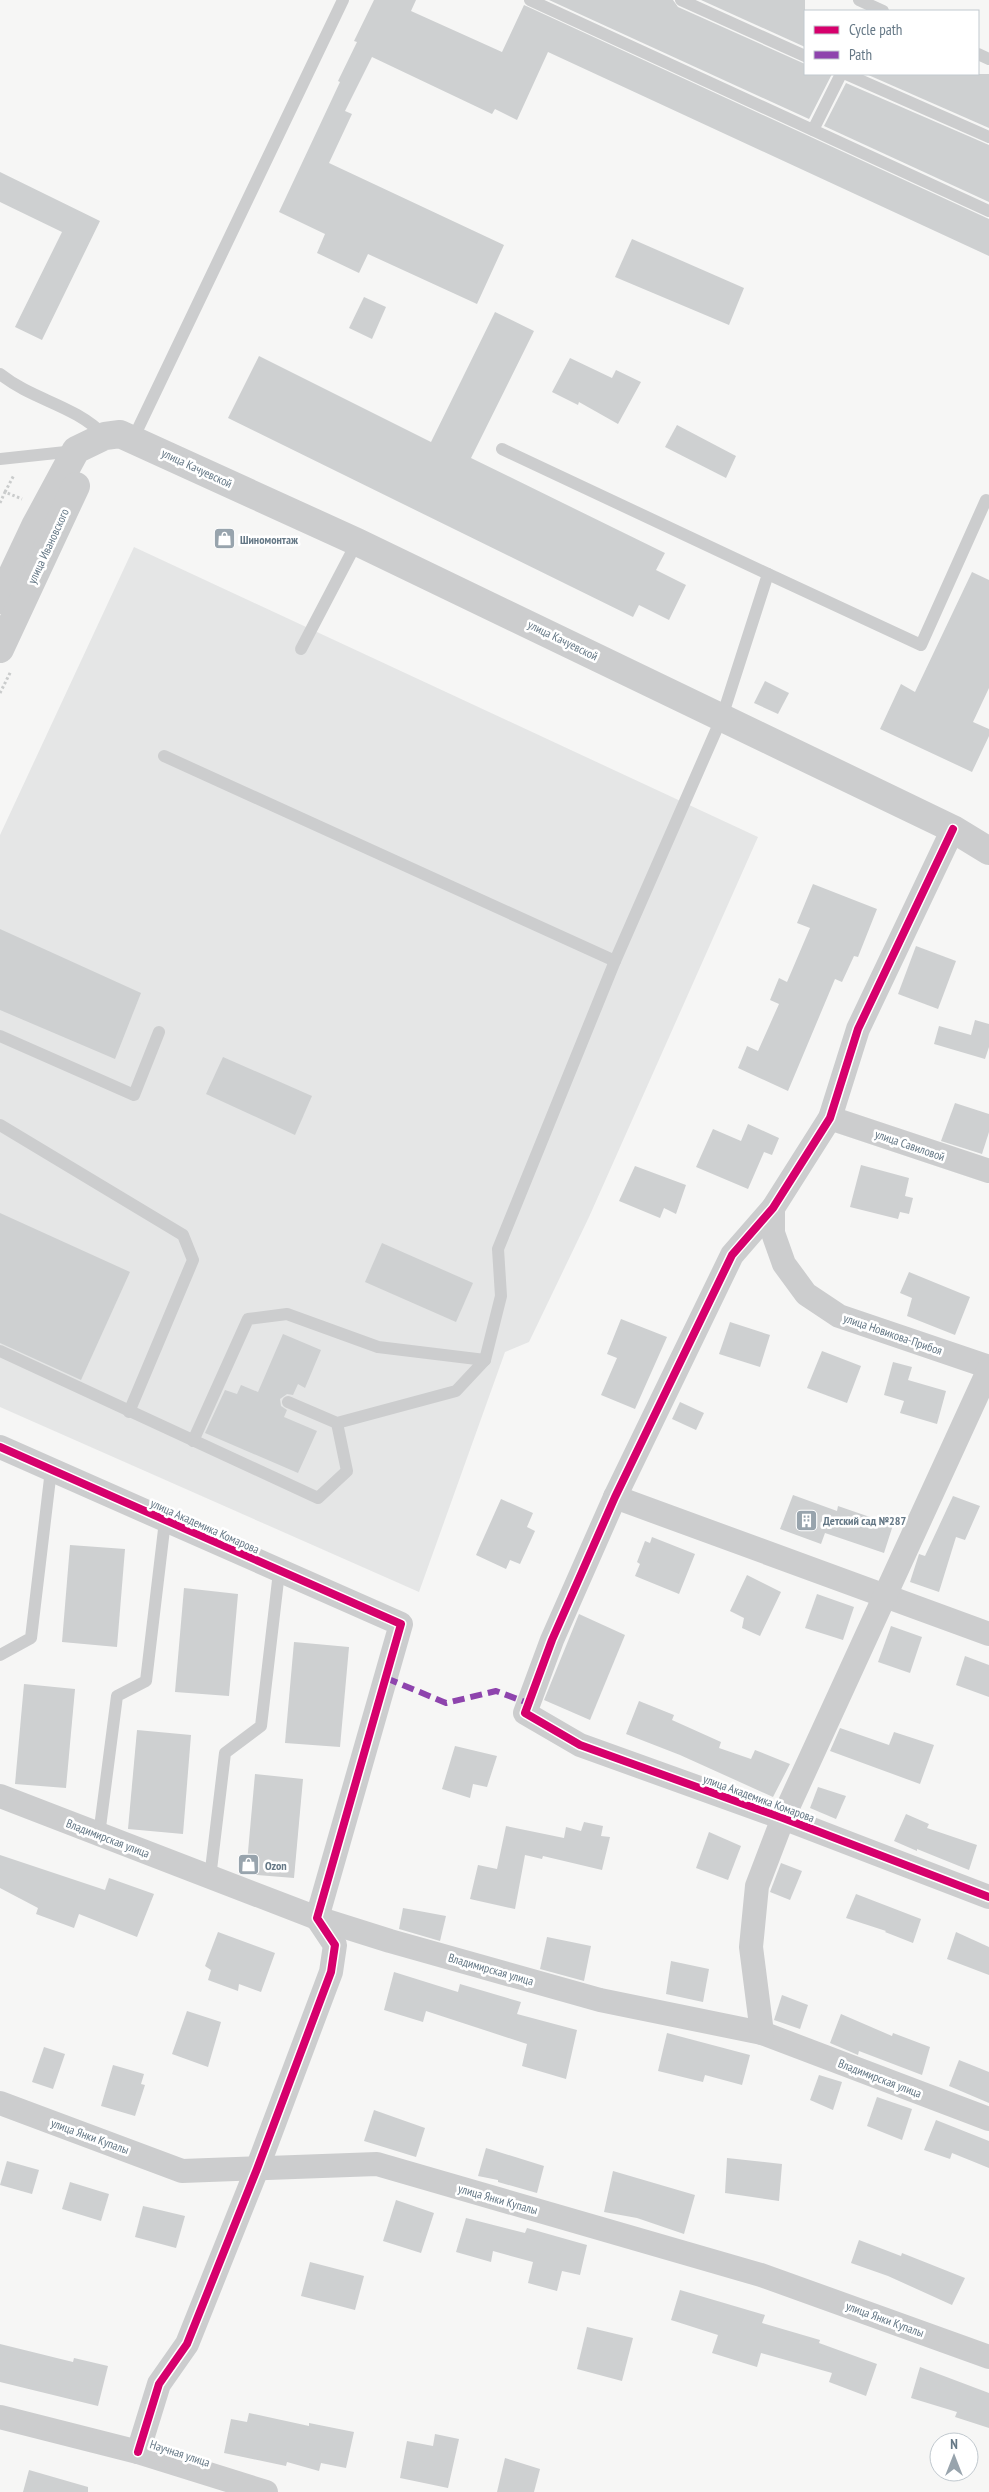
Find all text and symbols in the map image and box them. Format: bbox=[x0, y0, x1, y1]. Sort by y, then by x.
legend bbox=[804, 10, 979, 75]
text: Cycle path bbox=[849, 20, 902, 39]
text: Path bbox=[849, 45, 872, 64]
street label: улица Качуевской bbox=[159, 445, 235, 491]
street label: улица Ивановского bbox=[24, 506, 72, 586]
shop icon: Шиномонтаж bbox=[212, 527, 236, 551]
place label: Шиномонтаж bbox=[240, 532, 299, 547]
street label: улица Качуевской bbox=[525, 617, 601, 663]
street label: улица Савиловой bbox=[873, 1126, 947, 1164]
street label: улица Новикова-Прибоя bbox=[842, 1310, 945, 1358]
street label: улица Академика Комарова bbox=[148, 1495, 262, 1557]
building icon: Детский сад №287 bbox=[795, 1508, 819, 1532]
place label: Детский сад №287 bbox=[823, 1513, 906, 1528]
street label: улица Академика Комарова bbox=[701, 1771, 817, 1825]
street label: Владимирская улица bbox=[64, 1815, 152, 1861]
shop icon: Ozon bbox=[237, 1853, 261, 1877]
place label: Ozon bbox=[265, 1858, 287, 1873]
street label: Владимирская улица bbox=[447, 1950, 536, 1988]
street label: Владимирская улица bbox=[836, 2055, 924, 2101]
street label: улица Янки Купалы bbox=[49, 2115, 131, 2157]
street label: улица Янки Купалы bbox=[457, 2180, 539, 2218]
street label: улица Янки Купалы bbox=[844, 2298, 926, 2340]
north arrow bbox=[929, 2432, 979, 2482]
text: N bbox=[950, 2435, 958, 2453]
street label: Научная улица bbox=[148, 2436, 212, 2470]

